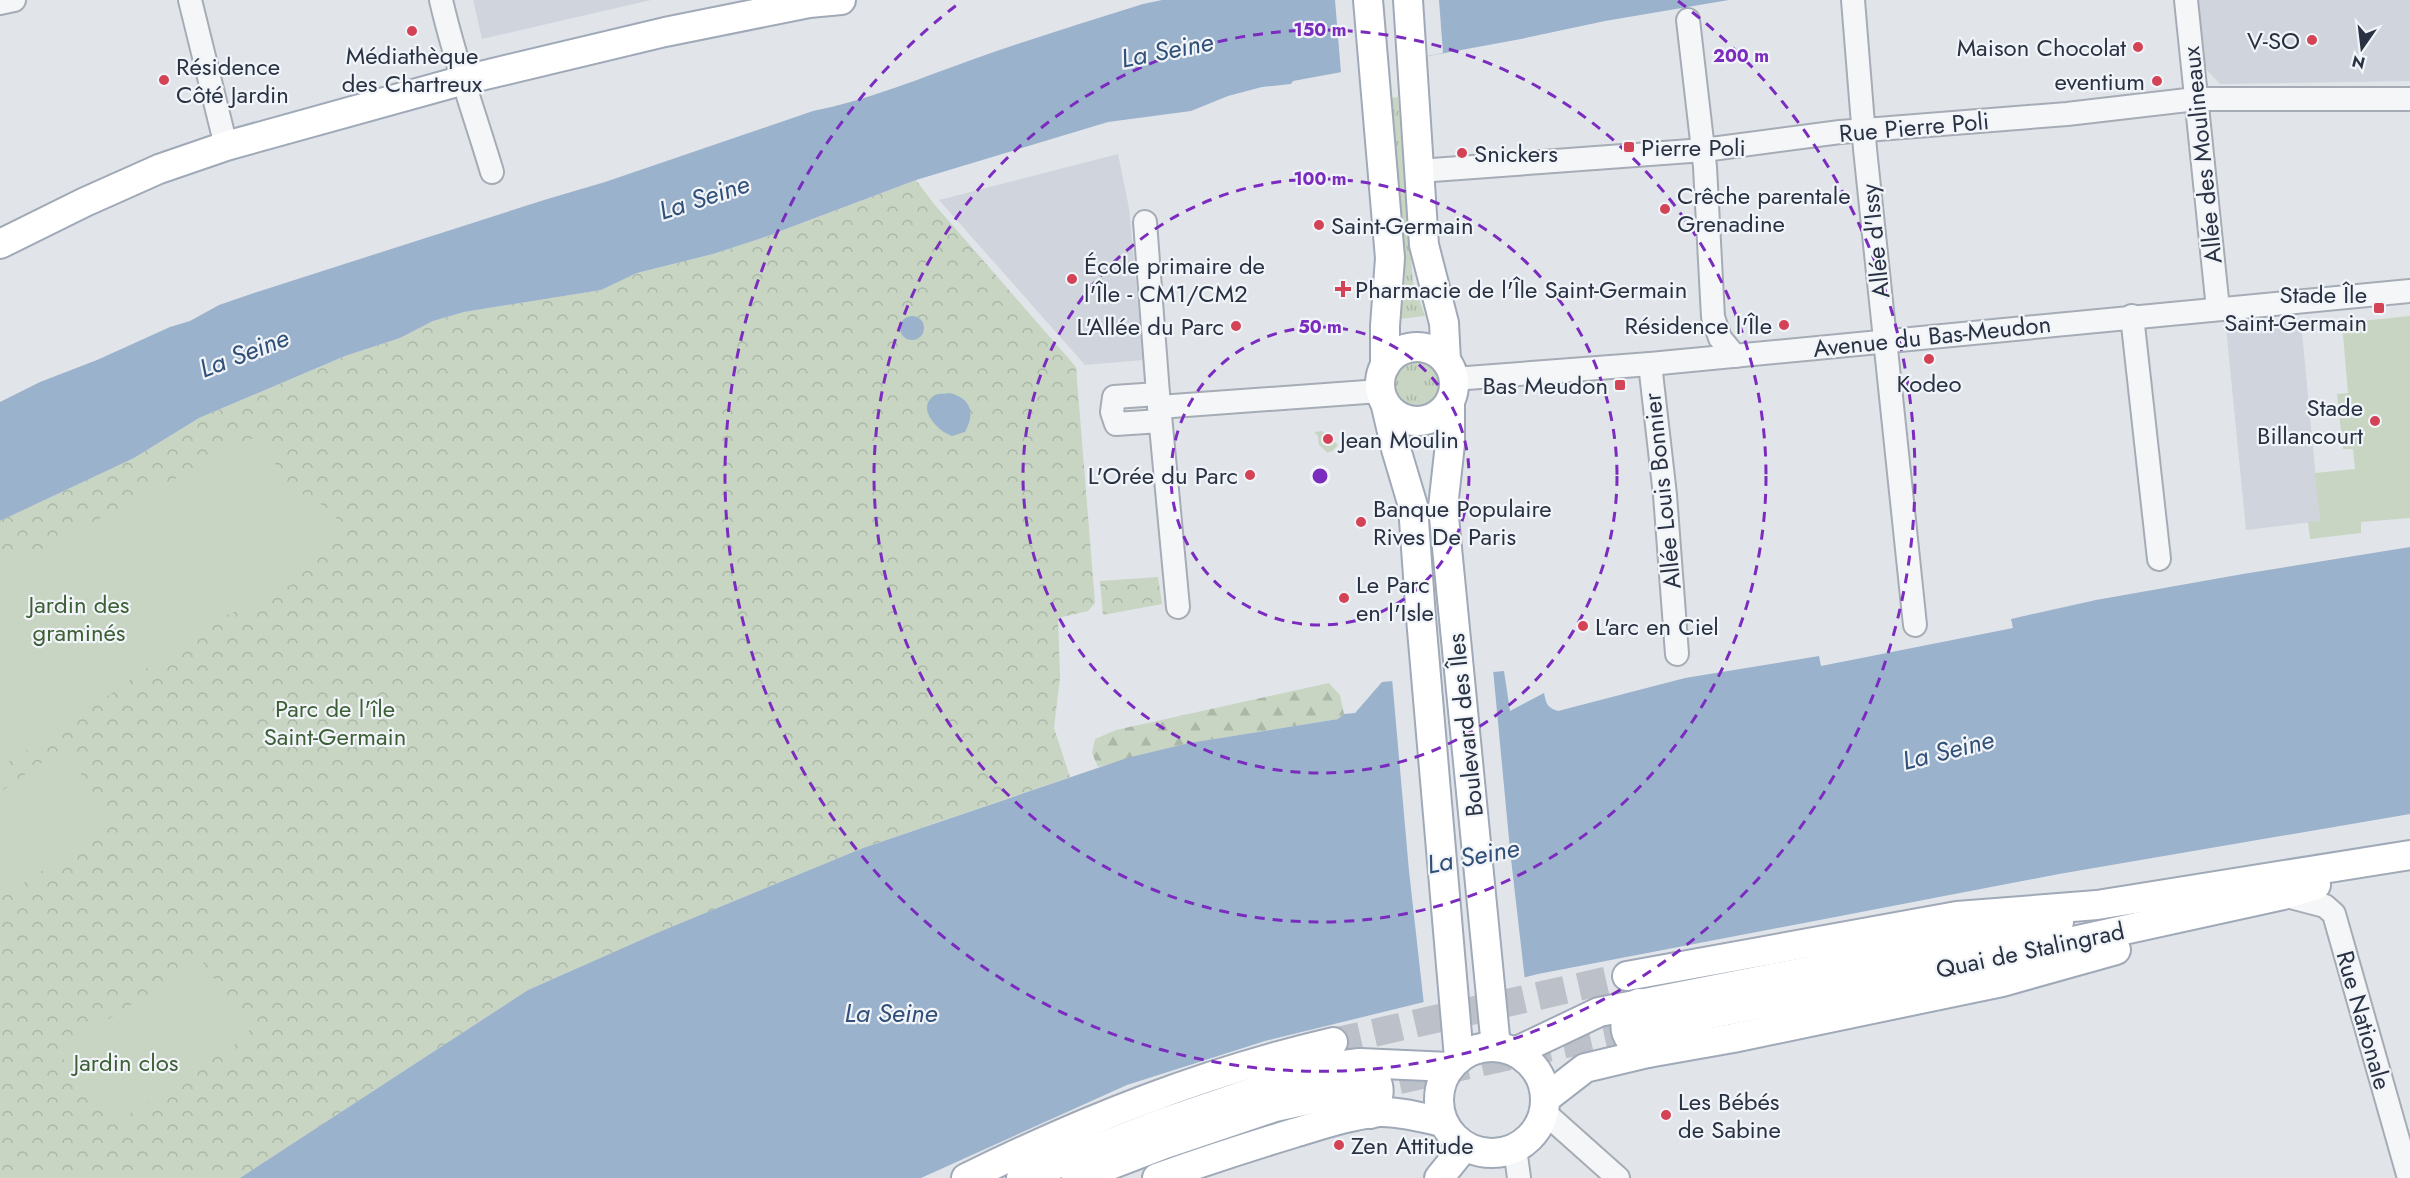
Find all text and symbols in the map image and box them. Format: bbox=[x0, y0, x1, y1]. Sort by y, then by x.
text: 150 m bbox=[1294, 17, 1346, 43]
north arrow bbox=[2332, 18, 2392, 78]
water label: La Seine bbox=[1118, 22, 1216, 78]
place label: V-SO bbox=[2247, 23, 2300, 58]
marker: Médiathèque des Chartreux bbox=[405, 24, 419, 38]
place label: Maison Chocolat bbox=[1957, 30, 2126, 65]
marker: V-SO bbox=[2305, 33, 2319, 47]
place label: Médiathèque des Chartreux bbox=[342, 38, 483, 101]
marker: Maison Chocolat bbox=[2131, 40, 2145, 54]
text: 200 m bbox=[1713, 43, 1769, 69]
street label: Allée des Moulineaux bbox=[2173, 44, 2231, 265]
place label: Résidence Côté Jardin bbox=[176, 49, 289, 112]
text: N bbox=[2350, 49, 2367, 75]
place label: eventium bbox=[2055, 64, 2145, 99]
marker: Résidence Côté Jardin bbox=[157, 73, 171, 87]
marker: eventium bbox=[2150, 74, 2164, 88]
street label: Rue Pierre Poli bbox=[1838, 103, 1990, 151]
place label: Pierre Poli bbox=[1641, 130, 1746, 165]
place label: Snickers bbox=[1474, 136, 1558, 171]
marker: Pierre Poli bbox=[1622, 140, 1636, 154]
marker: Snickers bbox=[1455, 146, 1469, 160]
water label: La Seine bbox=[654, 165, 754, 229]
text: 100 m bbox=[1293, 166, 1347, 192]
place label: Crêche parentale Grenadine bbox=[1677, 178, 1851, 241]
street label: Allée d'Issy bbox=[1852, 182, 1898, 300]
marker: Crêche parentale Grenadine bbox=[1658, 202, 1672, 216]
place label: Saint-Germain bbox=[1331, 208, 1474, 243]
marker: Saint-Germain bbox=[1312, 218, 1326, 232]
place label: École primaire de l'Île - CM1/CM2 bbox=[1084, 248, 1265, 311]
marker: École primaire de l'Île - CM1/CM2 bbox=[1065, 272, 1079, 286]
place label: Pharmacie de l'Île Saint-Germain bbox=[1355, 272, 1687, 307]
place label: Stade Île Saint-Germain bbox=[2224, 277, 2367, 340]
marker: Pharmacie de l'Île Saint-Germain bbox=[1336, 282, 1350, 296]
marker: Stade Île Saint-Germain bbox=[2372, 301, 2386, 315]
street label: Avenue du Bas-Meudon bbox=[1811, 306, 2053, 366]
place label: Résidence l'Île bbox=[1624, 308, 1772, 343]
place label: L'Allée du Parc bbox=[1077, 309, 1224, 344]
text: 50 m bbox=[1298, 314, 1342, 340]
marker: Résidence l'Île bbox=[1777, 318, 1791, 332]
water label: La Seine bbox=[194, 319, 294, 387]
marker: L'Allée du Parc bbox=[1229, 319, 1243, 333]
marker: Kodeo bbox=[1922, 352, 1936, 366]
place label: Kodeo bbox=[1896, 366, 1962, 401]
place label: Bas Meudon bbox=[1482, 368, 1608, 403]
marker: Bas Meudon bbox=[1613, 378, 1627, 392]
street label: Allée Louis Bonnier bbox=[1634, 390, 1690, 591]
place label: Stade Billancourt bbox=[2257, 390, 2363, 453]
marker: Stade Billancourt bbox=[2368, 414, 2382, 428]
place label: Jean Moulin bbox=[1337, 422, 1459, 457]
marker: Jean Moulin bbox=[1321, 432, 1335, 446]
place label: L'Orée du Parc bbox=[1088, 458, 1238, 493]
centre of rings bbox=[1310, 466, 1330, 486]
marker: L'Orée du Parc bbox=[1243, 468, 1257, 482]
place label: Banque Populaire Rives De Paris bbox=[1373, 491, 1552, 554]
marker: Banque Populaire Rives De Paris bbox=[1354, 515, 1368, 529]
place label: Le Parc en l'Isle bbox=[1356, 567, 1434, 630]
park label: Jardin des graminés bbox=[26, 587, 129, 650]
marker: Le Parc en l'Isle bbox=[1337, 591, 1351, 605]
place label: L'arc en Ciel bbox=[1595, 609, 1719, 644]
marker: L'arc en Ciel bbox=[1576, 619, 1590, 633]
street label: Boulevard des Îles bbox=[1438, 632, 1492, 818]
park label: Parc de l'île Saint-Germain bbox=[264, 691, 406, 754]
water label: La Seine bbox=[1898, 720, 1998, 780]
water label: La Seine bbox=[1424, 828, 1522, 884]
street label: Quai de Stalingrad bbox=[1933, 913, 2127, 987]
street label: Rue Nationale bbox=[2327, 947, 2401, 1093]
water label: La Seine bbox=[844, 994, 938, 1032]
park label: Jardin clos bbox=[70, 1045, 179, 1080]
place label: Les Bébés de Sabine bbox=[1678, 1084, 1781, 1147]
marker: Les Bébés de Sabine bbox=[1659, 1108, 1673, 1122]
place label: Zen Attitude bbox=[1351, 1128, 1474, 1163]
marker: Zen Attitude bbox=[1332, 1138, 1346, 1152]

